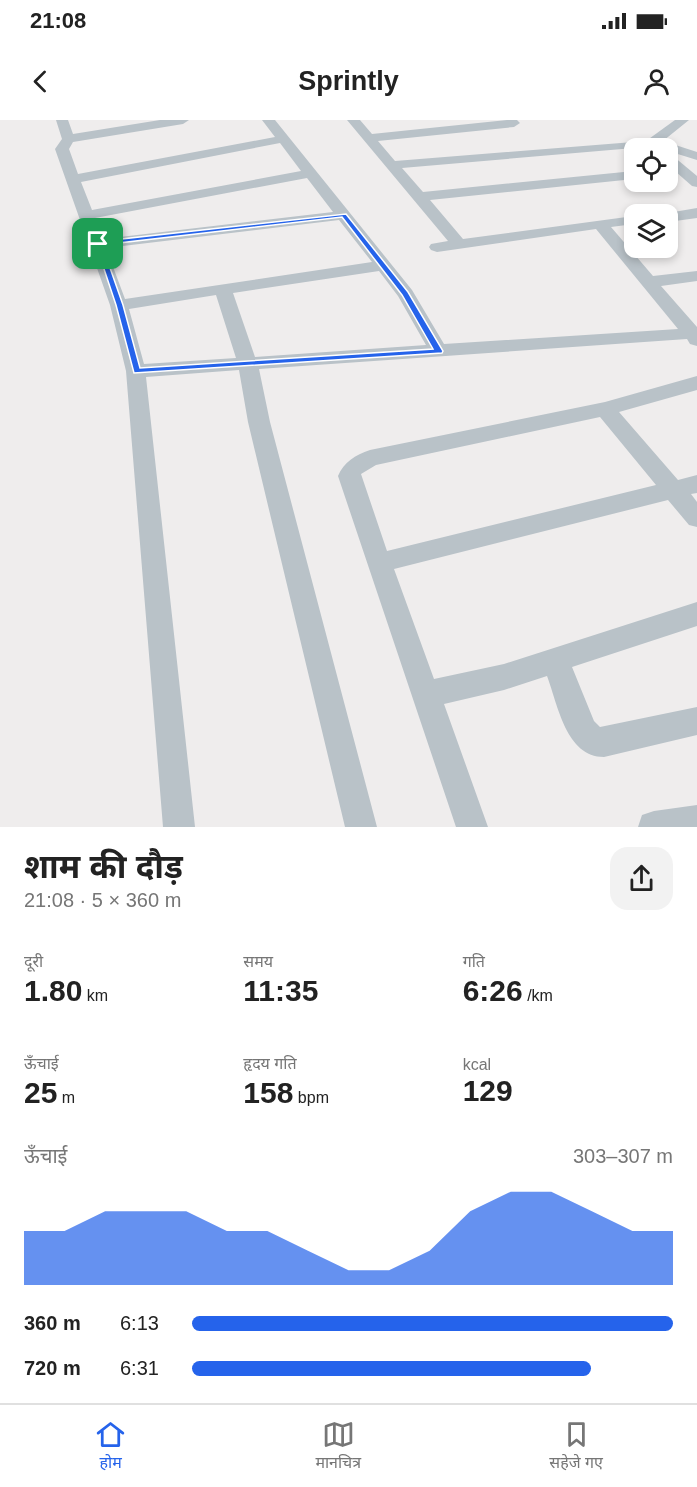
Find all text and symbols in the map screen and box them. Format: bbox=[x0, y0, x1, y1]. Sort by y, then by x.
text: 21:08 bbox=[30, 8, 86, 33]
icon: back bbox=[24, 65, 57, 98]
icon: person bbox=[640, 65, 673, 98]
text: Sprintly bbox=[298, 66, 399, 96]
map controls bbox=[624, 138, 678, 258]
button: locate bbox=[624, 138, 678, 192]
button: layers bbox=[624, 204, 678, 258]
pin bbox=[72, 218, 123, 269]
icon: arrive bbox=[81, 227, 114, 260]
button: share bbox=[610, 847, 673, 910]
text: शाम की दौड़ bbox=[24, 848, 183, 885]
text: 21:08 · 5 × 360 m bbox=[24, 889, 181, 911]
text: दूरी bbox=[24, 953, 43, 970]
text: समय bbox=[243, 953, 273, 970]
text: गति bbox=[463, 953, 485, 970]
text: 1.80 bbox=[24, 974, 82, 1007]
text: 11:35 bbox=[243, 974, 318, 1007]
text: 6:26 bbox=[463, 974, 523, 1007]
text: km bbox=[82, 987, 108, 1004]
text: /km bbox=[523, 987, 553, 1004]
text: ऊँचाई bbox=[24, 1055, 59, 1072]
text: हृदय गति bbox=[243, 1055, 297, 1072]
text: kcal bbox=[463, 1056, 491, 1073]
text: 129 bbox=[463, 1074, 513, 1107]
text: 25 bbox=[24, 1076, 57, 1109]
text: 158 bbox=[243, 1076, 293, 1109]
text: m bbox=[57, 1089, 75, 1106]
text: bpm bbox=[293, 1089, 329, 1106]
text: ऊँचाई bbox=[24, 1145, 67, 1167]
text: 303–307 m bbox=[573, 1145, 673, 1167]
text: 360 m bbox=[24, 1312, 81, 1334]
text: 6:13 bbox=[120, 1312, 159, 1334]
text: 720 m bbox=[24, 1357, 81, 1379]
text: 6:31 bbox=[120, 1357, 159, 1379]
tab: होम bbox=[94, 1418, 127, 1475]
tab: मानचित्र bbox=[315, 1418, 361, 1475]
tab: सहेजे गए bbox=[549, 1418, 603, 1475]

